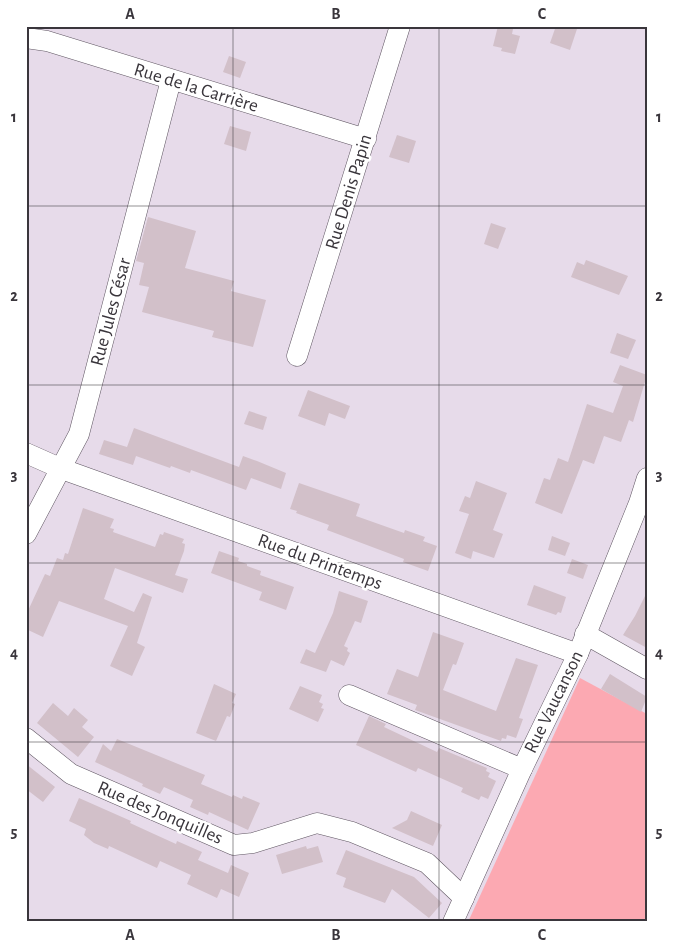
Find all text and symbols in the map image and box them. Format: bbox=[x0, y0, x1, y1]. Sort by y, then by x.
text: A bbox=[125, 6, 135, 22]
text: B bbox=[331, 6, 341, 22]
text: C bbox=[538, 6, 547, 22]
street label: Rue de la Carrière bbox=[132, 60, 260, 116]
text: 1 bbox=[11, 109, 17, 125]
text: 1 bbox=[656, 109, 662, 125]
street label: Rue Denis Papin bbox=[322, 132, 376, 252]
street label: Rue Jules César bbox=[87, 256, 135, 368]
text: 2 bbox=[10, 288, 18, 304]
text: 2 bbox=[655, 288, 663, 304]
text: 3 bbox=[11, 467, 18, 483]
text: 3 bbox=[656, 467, 663, 483]
street label: Rue du Printemps bbox=[255, 531, 385, 593]
text: 4 bbox=[10, 645, 18, 661]
text: 4 bbox=[655, 645, 663, 661]
street label: Rue Vaucanson bbox=[521, 648, 587, 756]
street label: Rue des Jonquilles bbox=[95, 778, 225, 848]
text: 5 bbox=[11, 824, 18, 840]
text: 5 bbox=[656, 824, 663, 840]
text: A bbox=[125, 927, 135, 943]
text: B bbox=[331, 927, 341, 943]
text: C bbox=[538, 927, 547, 943]

